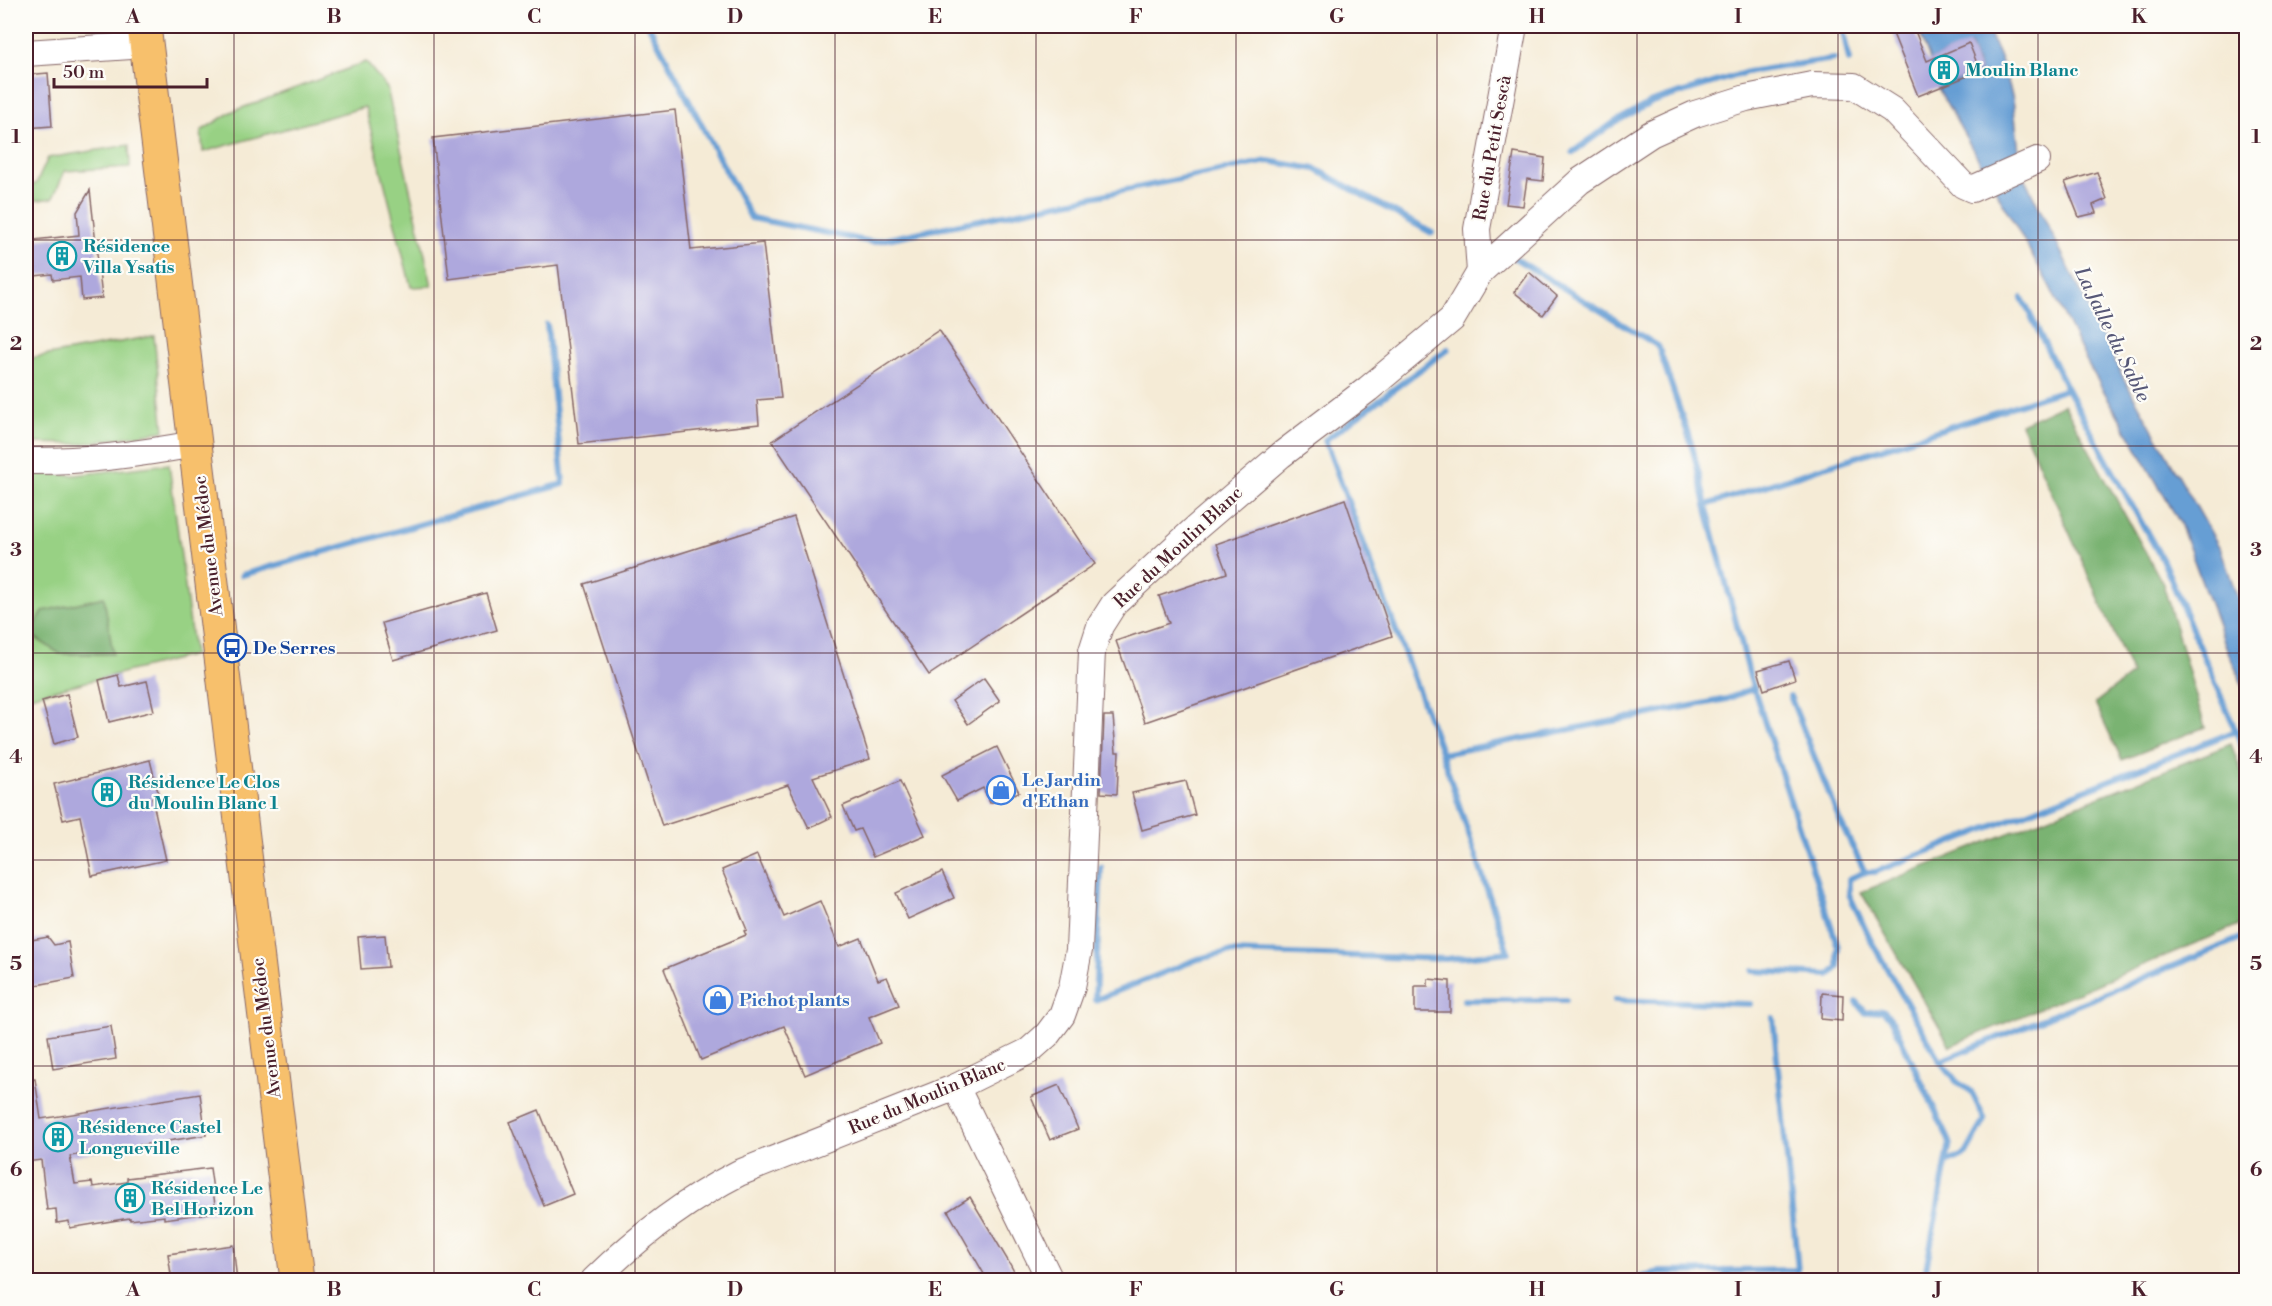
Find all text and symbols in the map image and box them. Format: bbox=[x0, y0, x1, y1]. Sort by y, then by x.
text: A bbox=[125, 5, 141, 30]
text: B bbox=[326, 5, 342, 30]
text: C bbox=[527, 5, 541, 30]
text: D bbox=[727, 5, 743, 30]
text: E bbox=[928, 5, 942, 30]
text: F bbox=[1129, 5, 1143, 30]
text: G bbox=[1329, 5, 1345, 30]
text: H bbox=[1529, 5, 1546, 30]
text: I bbox=[1734, 5, 1742, 30]
text: J bbox=[1931, 5, 1942, 30]
text: K bbox=[2131, 5, 2148, 30]
scale bar bbox=[54, 51, 207, 89]
building icon: Moulin Blanc bbox=[1928, 54, 1960, 86]
place label: Moulin Blanc bbox=[1965, 59, 2079, 82]
text: 50 m bbox=[63, 61, 105, 84]
street label: Rue du Petit Sescà bbox=[1468, 73, 1517, 223]
text: 1 bbox=[11, 125, 21, 150]
text: 1 bbox=[2251, 125, 2261, 150]
place label: Résidence Villa Ysatis bbox=[82, 235, 175, 279]
building icon: Résidence Villa Ysatis bbox=[46, 240, 78, 272]
water label: La Jalle du Sable bbox=[2068, 262, 2155, 407]
text: 2 bbox=[10, 332, 22, 357]
text: 2 bbox=[2250, 332, 2262, 357]
street label: Avenue du Médoc bbox=[188, 474, 229, 619]
street label: Rue du Moulin Blanc bbox=[1109, 481, 1248, 613]
text: 3 bbox=[10, 538, 22, 563]
text: 3 bbox=[2250, 538, 2262, 563]
bus stop icon: De Serres bbox=[216, 632, 248, 664]
place label: De Serres bbox=[253, 637, 336, 660]
text: 4 bbox=[9, 745, 23, 770]
text: 4 bbox=[2249, 745, 2263, 770]
place label: Le Jardin d'Ethan bbox=[1022, 769, 1101, 813]
place label: Résidence Le Clos du Moulin Blanc 1 bbox=[128, 771, 280, 815]
shop icon: Le Jardin d'Ethan bbox=[985, 774, 1017, 806]
building icon: Résidence Le Clos du Moulin Blanc 1 bbox=[91, 776, 123, 808]
text: 5 bbox=[10, 952, 22, 977]
text: 5 bbox=[2250, 952, 2262, 977]
street label: Avenue du Médoc bbox=[246, 956, 287, 1101]
shop icon: Pichot plants bbox=[702, 984, 734, 1016]
place label: Pichot plants bbox=[739, 989, 850, 1012]
street label: Rue du Moulin Blanc bbox=[845, 1053, 1009, 1140]
place label: Résidence Castel Longueville bbox=[79, 1116, 222, 1160]
building icon: Résidence Castel Longueville bbox=[42, 1121, 74, 1153]
text: 6 bbox=[10, 1158, 23, 1183]
text: 6 bbox=[2250, 1158, 2263, 1183]
place label: Résidence Le Bel Horizon bbox=[151, 1177, 263, 1221]
building icon: Résidence Le Bel Horizon bbox=[114, 1182, 146, 1214]
text: A bbox=[125, 1278, 141, 1303]
text: B bbox=[326, 1278, 342, 1303]
text: C bbox=[527, 1278, 541, 1303]
text: D bbox=[727, 1278, 743, 1303]
text: E bbox=[928, 1278, 942, 1303]
text: F bbox=[1129, 1278, 1143, 1303]
text: G bbox=[1329, 1278, 1345, 1303]
text: H bbox=[1529, 1278, 1546, 1303]
text: I bbox=[1734, 1278, 1742, 1303]
text: J bbox=[1931, 1278, 1942, 1303]
text: K bbox=[2131, 1278, 2148, 1303]

